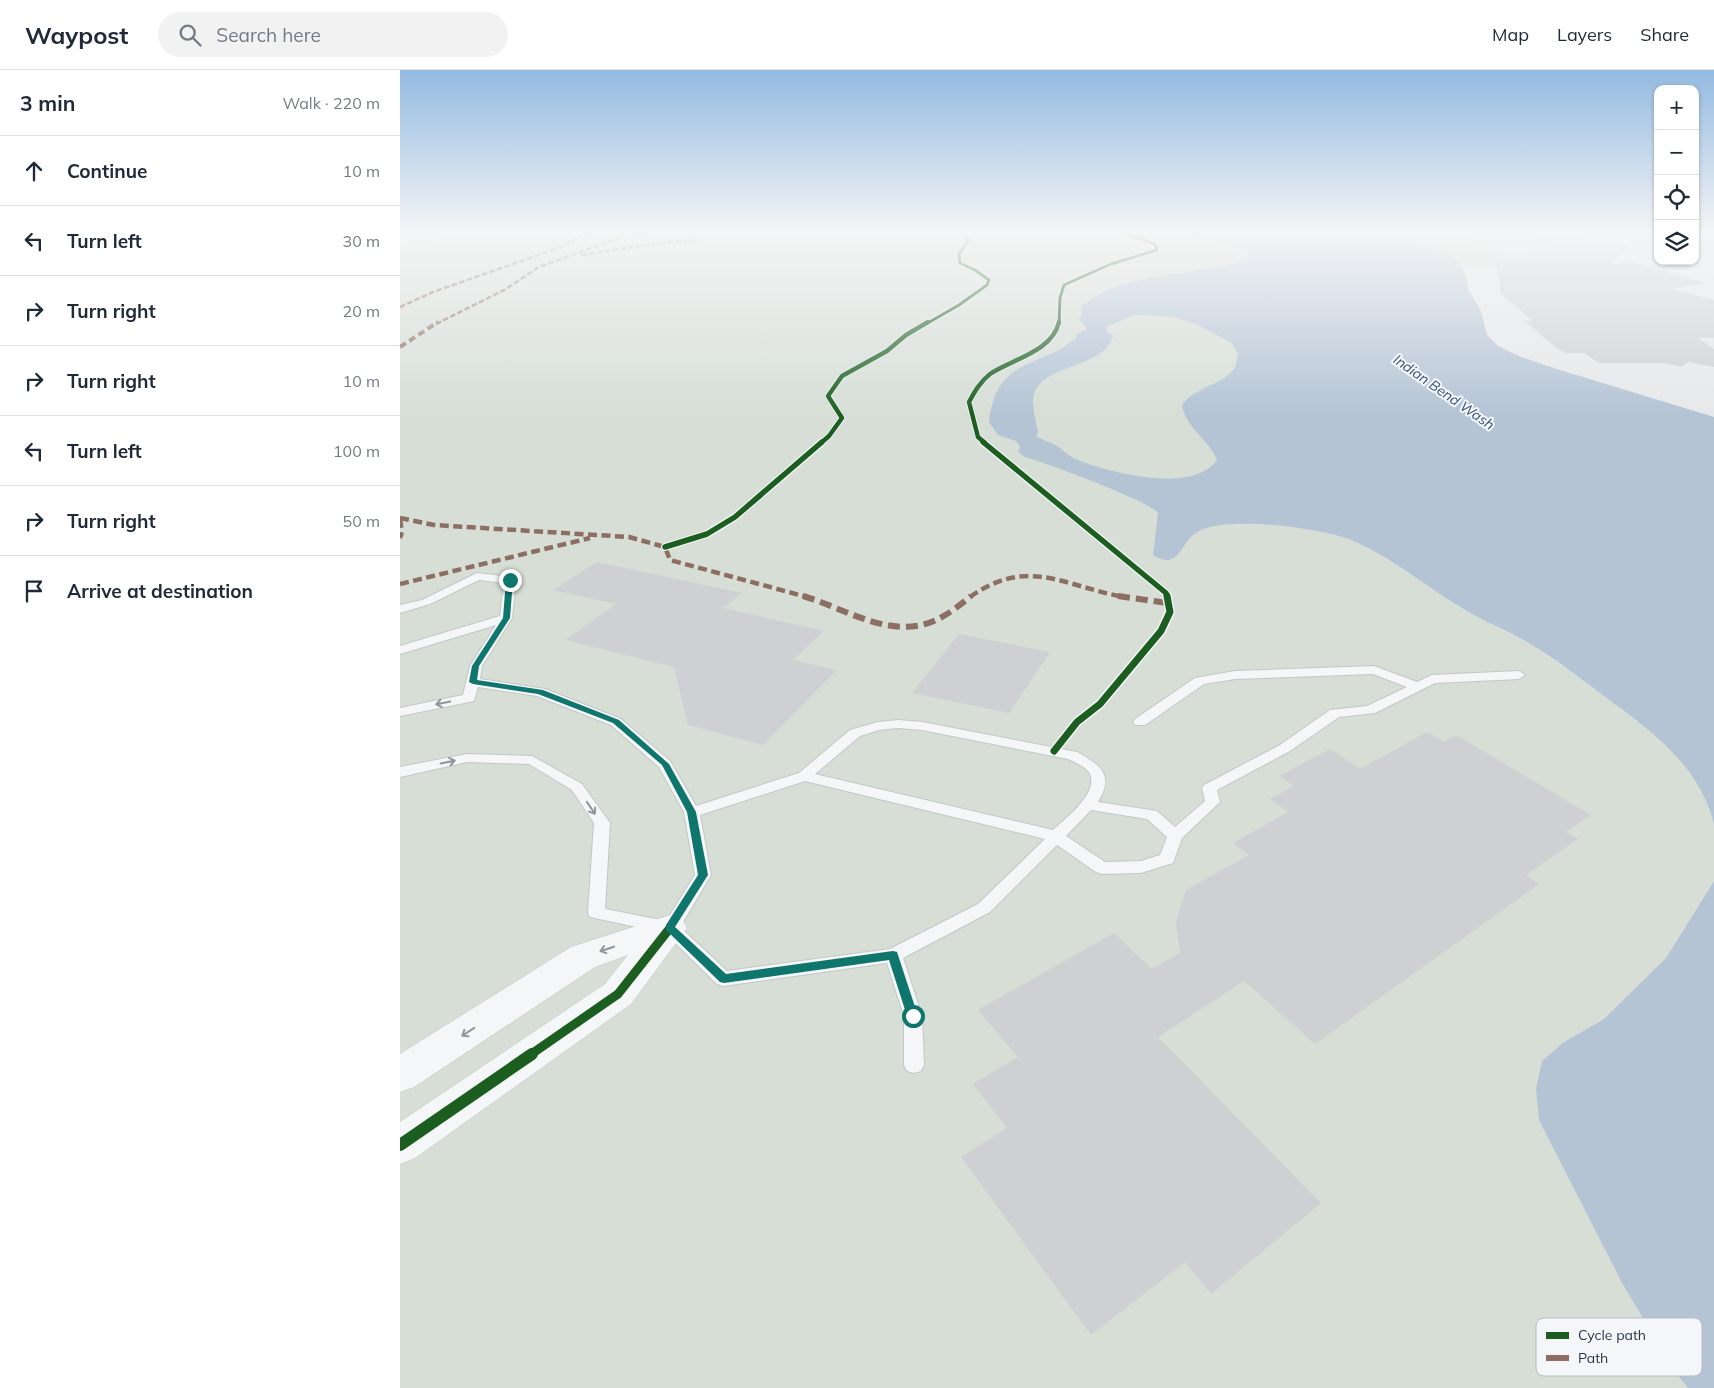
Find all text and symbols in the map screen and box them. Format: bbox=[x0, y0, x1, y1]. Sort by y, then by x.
search box bbox=[158, 12, 508, 57]
text: Waypost bbox=[25, 20, 128, 50]
icon: search bbox=[176, 21, 204, 49]
text: Search here bbox=[216, 23, 321, 47]
text: Map bbox=[1492, 23, 1529, 46]
text: Layers bbox=[1557, 23, 1612, 46]
text: Share bbox=[1640, 23, 1689, 46]
map controls bbox=[1654, 85, 1699, 265]
button: + bbox=[1654, 85, 1699, 130]
text: 3 min bbox=[20, 90, 75, 116]
text: Walk · 220 m bbox=[282, 93, 380, 113]
button: − bbox=[1654, 130, 1699, 175]
icon: ahead bbox=[20, 157, 48, 185]
text: Continue bbox=[67, 159, 147, 183]
text: 10 m bbox=[343, 161, 380, 181]
button: locate bbox=[1654, 175, 1699, 220]
button: layers bbox=[1654, 220, 1699, 265]
icon: left bbox=[20, 227, 48, 255]
text: Turn left bbox=[67, 229, 142, 253]
text: 30 m bbox=[343, 231, 380, 251]
icon: right bbox=[20, 297, 48, 325]
text: Turn right bbox=[67, 299, 156, 323]
text: 20 m bbox=[343, 301, 380, 321]
water label: Indian Bend Wash bbox=[1390, 350, 1498, 434]
icon: right bbox=[20, 367, 48, 395]
text: Turn right bbox=[67, 369, 156, 393]
text: 10 m bbox=[343, 371, 380, 391]
icon: left bbox=[20, 437, 48, 465]
text: Turn left bbox=[67, 439, 142, 463]
text: 100 m bbox=[333, 441, 380, 461]
icon: right bbox=[20, 507, 48, 535]
text: Turn right bbox=[67, 509, 156, 533]
text: 50 m bbox=[343, 511, 380, 531]
route end bbox=[499, 569, 522, 592]
icon: arrive bbox=[20, 577, 48, 605]
text: Arrive at destination bbox=[67, 579, 253, 603]
one-way arrow bbox=[435, 699, 451, 709]
one-way arrow bbox=[439, 757, 455, 767]
one-way arrow bbox=[586, 801, 596, 815]
one-way arrow bbox=[599, 944, 615, 954]
route start bbox=[902, 1005, 925, 1028]
one-way arrow bbox=[461, 1027, 475, 1037]
legend bbox=[1536, 1318, 1702, 1376]
text: Cycle path bbox=[1578, 1326, 1646, 1344]
text: Path bbox=[1578, 1349, 1608, 1367]

